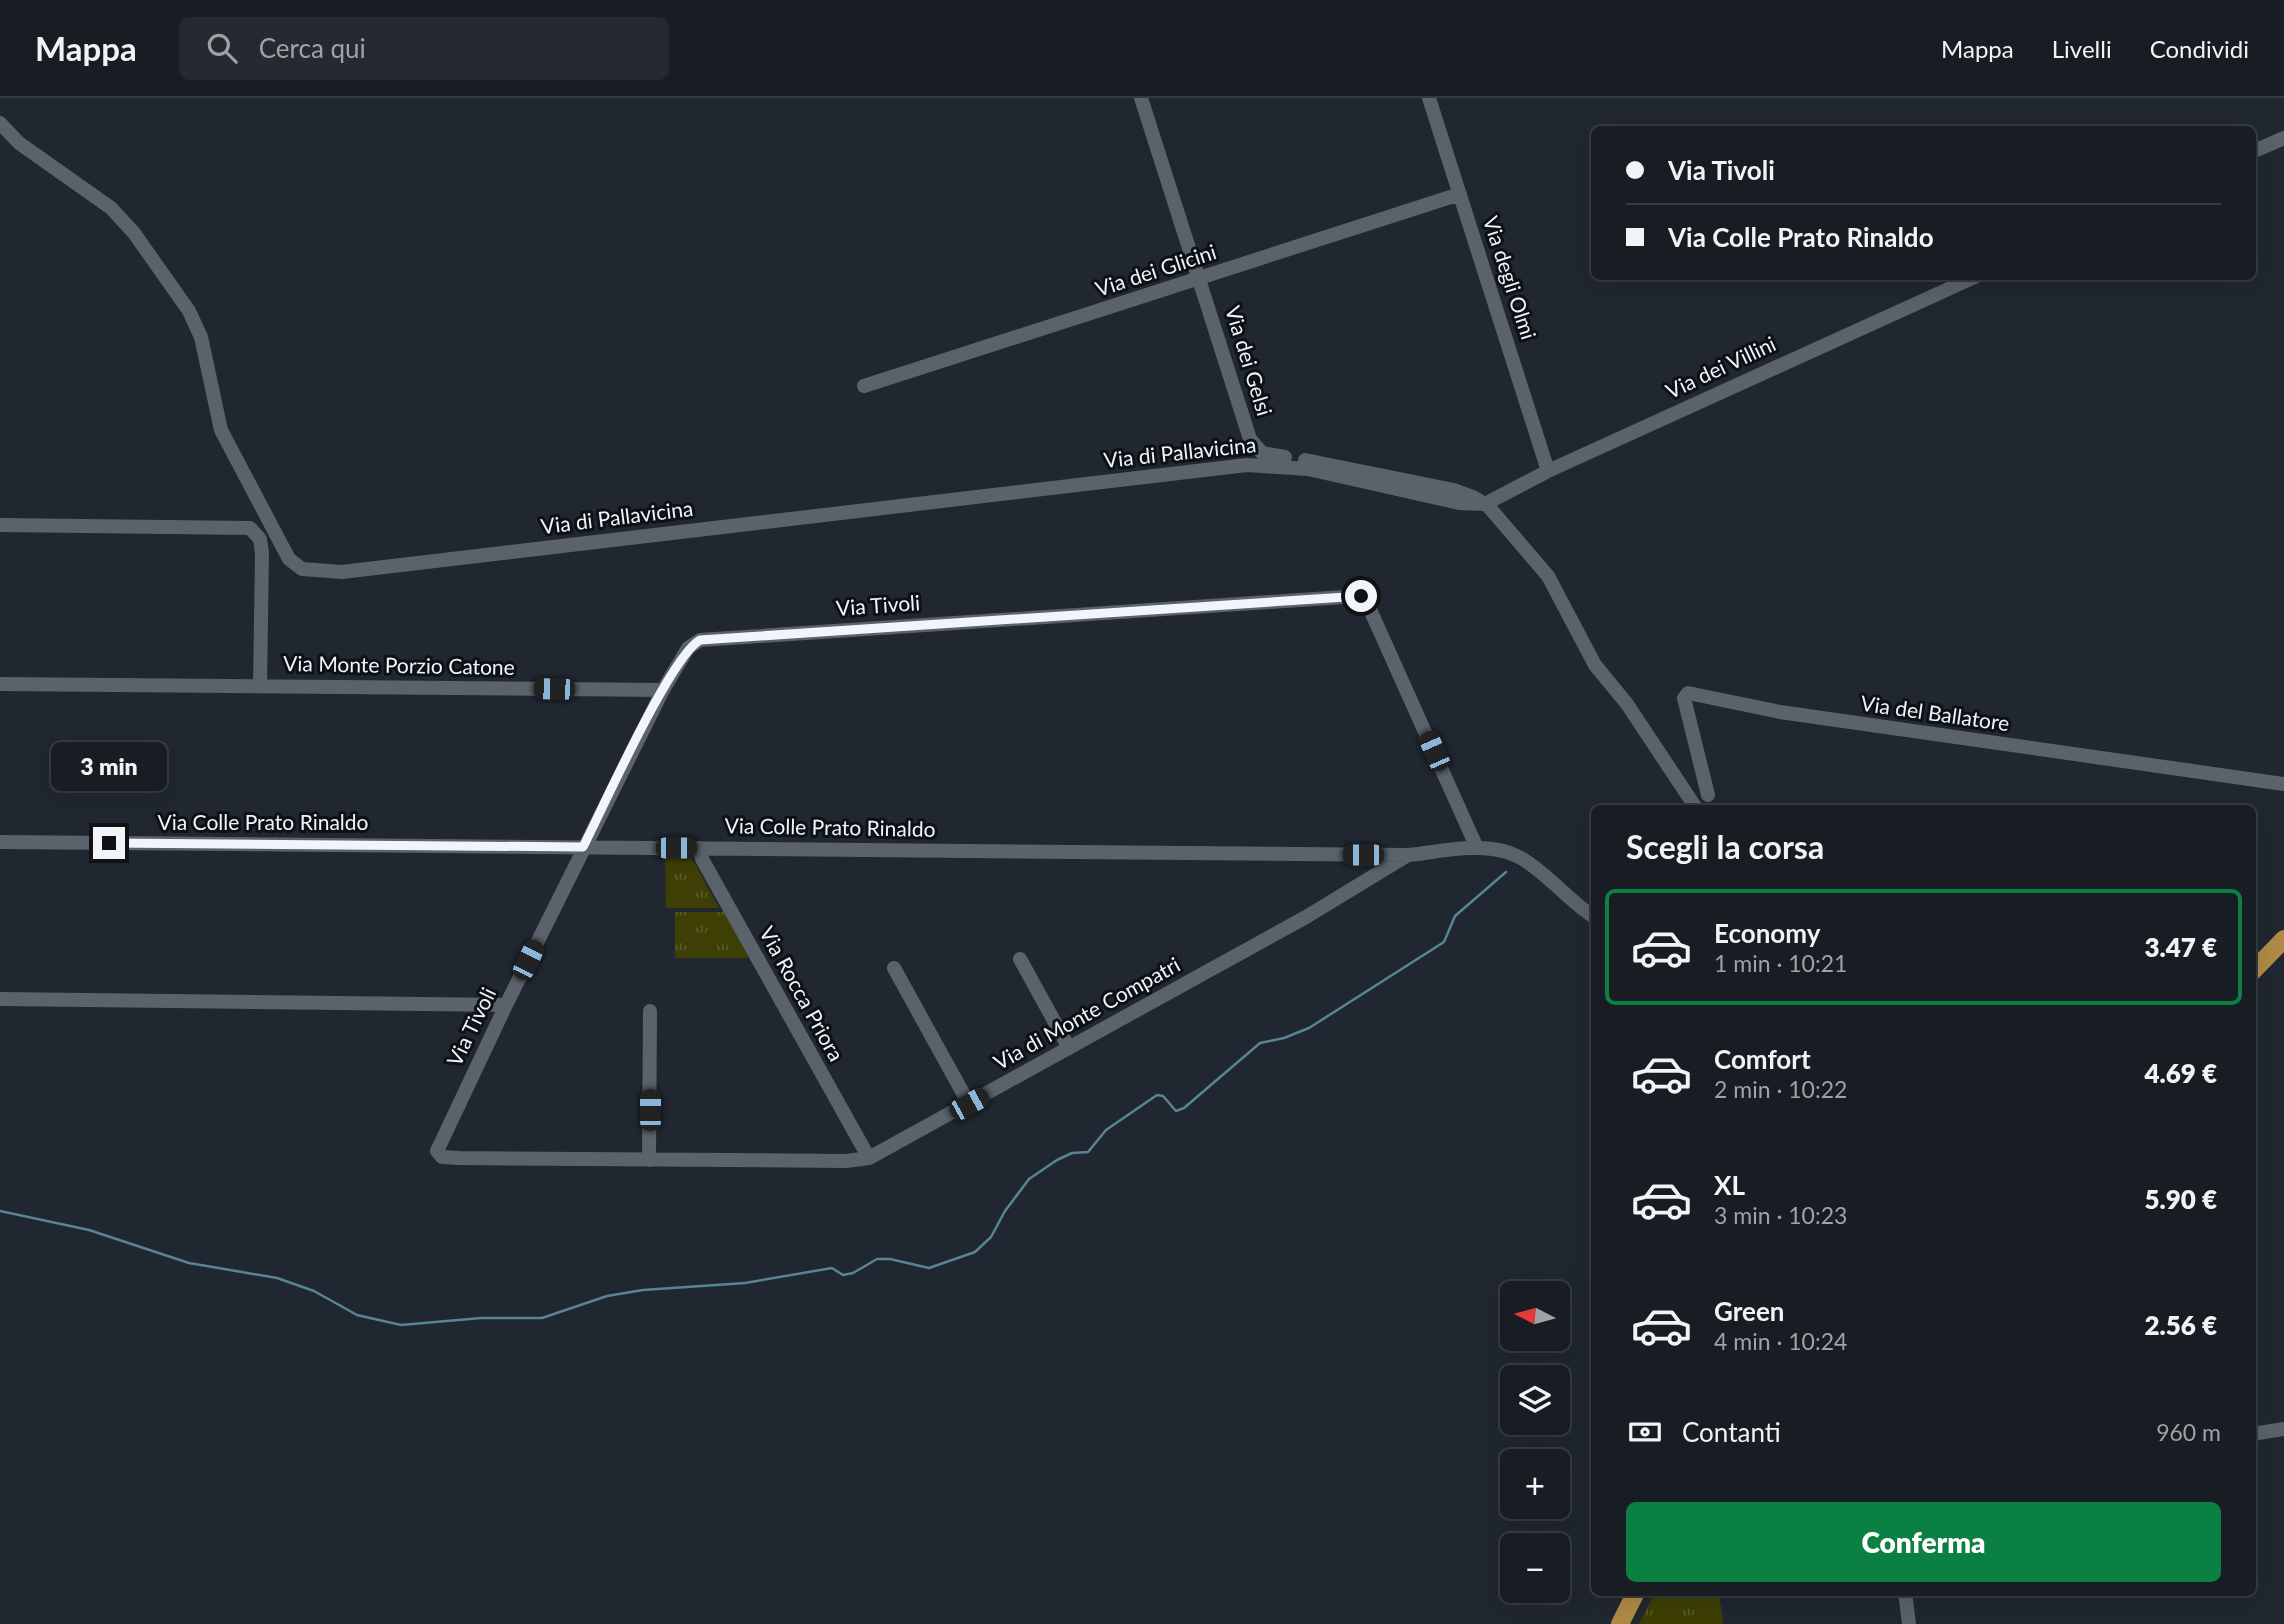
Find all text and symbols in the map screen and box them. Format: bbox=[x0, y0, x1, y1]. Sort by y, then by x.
search box bbox=[179, 17, 669, 80]
text: Mappa bbox=[35, 28, 137, 68]
icon: search bbox=[203, 29, 241, 67]
text: Cerca qui bbox=[259, 32, 366, 64]
text: Mappa bbox=[1941, 34, 2014, 63]
text: Livelli bbox=[2052, 34, 2112, 63]
text: Condividi bbox=[2150, 34, 2249, 63]
text: Via Tivoli bbox=[1668, 154, 1775, 186]
street label: Via degli Olmi bbox=[1479, 213, 1542, 342]
text: Via Colle Prato Rinaldo bbox=[1668, 221, 1934, 253]
street label: Via dei Glicini bbox=[1092, 238, 1219, 301]
street label: Via dei Gelsi bbox=[1221, 303, 1278, 419]
street label: Via dei Villini bbox=[1661, 330, 1779, 403]
street label: Via di Pallavicina bbox=[1102, 431, 1257, 472]
street label: Via di Pallavicina bbox=[539, 495, 694, 538]
route start bbox=[1345, 580, 1377, 612]
street label: Via Tivoli bbox=[835, 589, 921, 620]
street label: Via Monte Porzio Catone bbox=[283, 650, 515, 679]
car bbox=[533, 678, 576, 700]
street label: Via del Ballatore bbox=[1859, 690, 2011, 735]
car bbox=[1416, 728, 1453, 774]
callout: 3 min bbox=[51, 742, 167, 790]
text: 3 min bbox=[80, 752, 138, 780]
street label: Via Colle Prato Rinaldo bbox=[158, 809, 369, 834]
street label: Via Colle Prato Rinaldo bbox=[724, 812, 936, 841]
route end bbox=[93, 827, 125, 859]
text: Scegli la corsa bbox=[1626, 827, 1824, 866]
car bbox=[656, 838, 698, 859]
car bbox=[1343, 845, 1385, 866]
icon: car bbox=[1630, 916, 1693, 979]
text: Economy bbox=[1714, 917, 1820, 949]
street label: Via Rocca Priora bbox=[755, 922, 850, 1065]
text: 3.47 € bbox=[2144, 931, 2217, 963]
car bbox=[510, 937, 547, 983]
text: 1 min · 10:21 bbox=[1714, 949, 1847, 977]
street label: Via di Monte Compatri bbox=[989, 951, 1184, 1074]
street label: Via Tivoli bbox=[441, 983, 500, 1070]
icon: car bbox=[1630, 1042, 1693, 1105]
text: Comfort bbox=[1714, 1043, 1811, 1075]
text: 4.69 € bbox=[2144, 1057, 2217, 1089]
text: 2 min · 10:22 bbox=[1714, 1075, 1847, 1103]
car bbox=[946, 1085, 993, 1123]
car bbox=[640, 1089, 661, 1131]
icon: car bbox=[1630, 1168, 1693, 1231]
text: XL bbox=[1714, 1169, 1745, 1201]
text: 5.90 € bbox=[2144, 1183, 2217, 1215]
text: 3 min · 10:23 bbox=[1714, 1201, 1847, 1229]
north arrow bbox=[1500, 1281, 1570, 1351]
map controls bbox=[1500, 1281, 1570, 1603]
icon: car bbox=[1630, 1294, 1693, 1357]
text: Green bbox=[1714, 1295, 1784, 1327]
text: 2.56 € bbox=[2144, 1309, 2217, 1341]
text: 4 min · 10:24 bbox=[1714, 1327, 1847, 1355]
button: layers bbox=[1500, 1365, 1570, 1435]
icon: cash bbox=[1626, 1413, 1664, 1451]
text: Contanti bbox=[1682, 1416, 1781, 1448]
text: 960 m bbox=[2156, 1418, 2221, 1446]
button: + bbox=[1500, 1449, 1570, 1519]
button: Conferma bbox=[1626, 1502, 2221, 1582]
button: − bbox=[1500, 1533, 1570, 1603]

